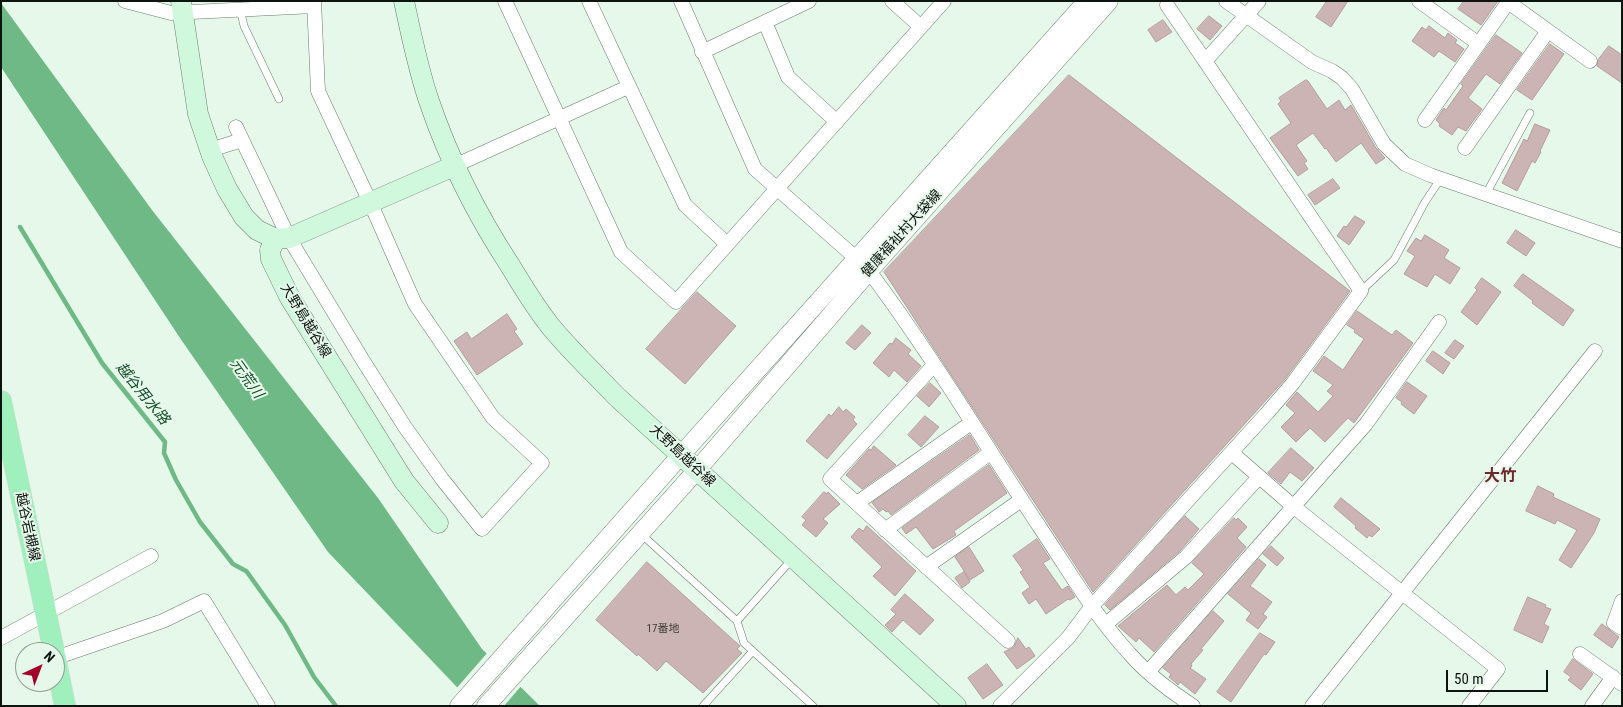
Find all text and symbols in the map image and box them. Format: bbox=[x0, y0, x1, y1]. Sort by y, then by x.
street label: 健康福祉村大袋線 bbox=[858, 187, 946, 281]
street label: 大野島越谷線 bbox=[276, 281, 334, 361]
water label: 元荒川 bbox=[225, 356, 267, 402]
water label: 越谷用水路 bbox=[111, 359, 173, 429]
street label: 大野島越谷線 bbox=[646, 421, 718, 491]
district label: 大竹 bbox=[1484, 467, 1516, 487]
street label: 越谷岩槻線 bbox=[12, 491, 42, 563]
house number: 17番地 bbox=[647, 622, 679, 636]
north arrow bbox=[15, 642, 65, 692]
text: N bbox=[41, 648, 58, 666]
scale bar bbox=[1448, 660, 1550, 692]
text: 50 m bbox=[1454, 670, 1484, 688]

